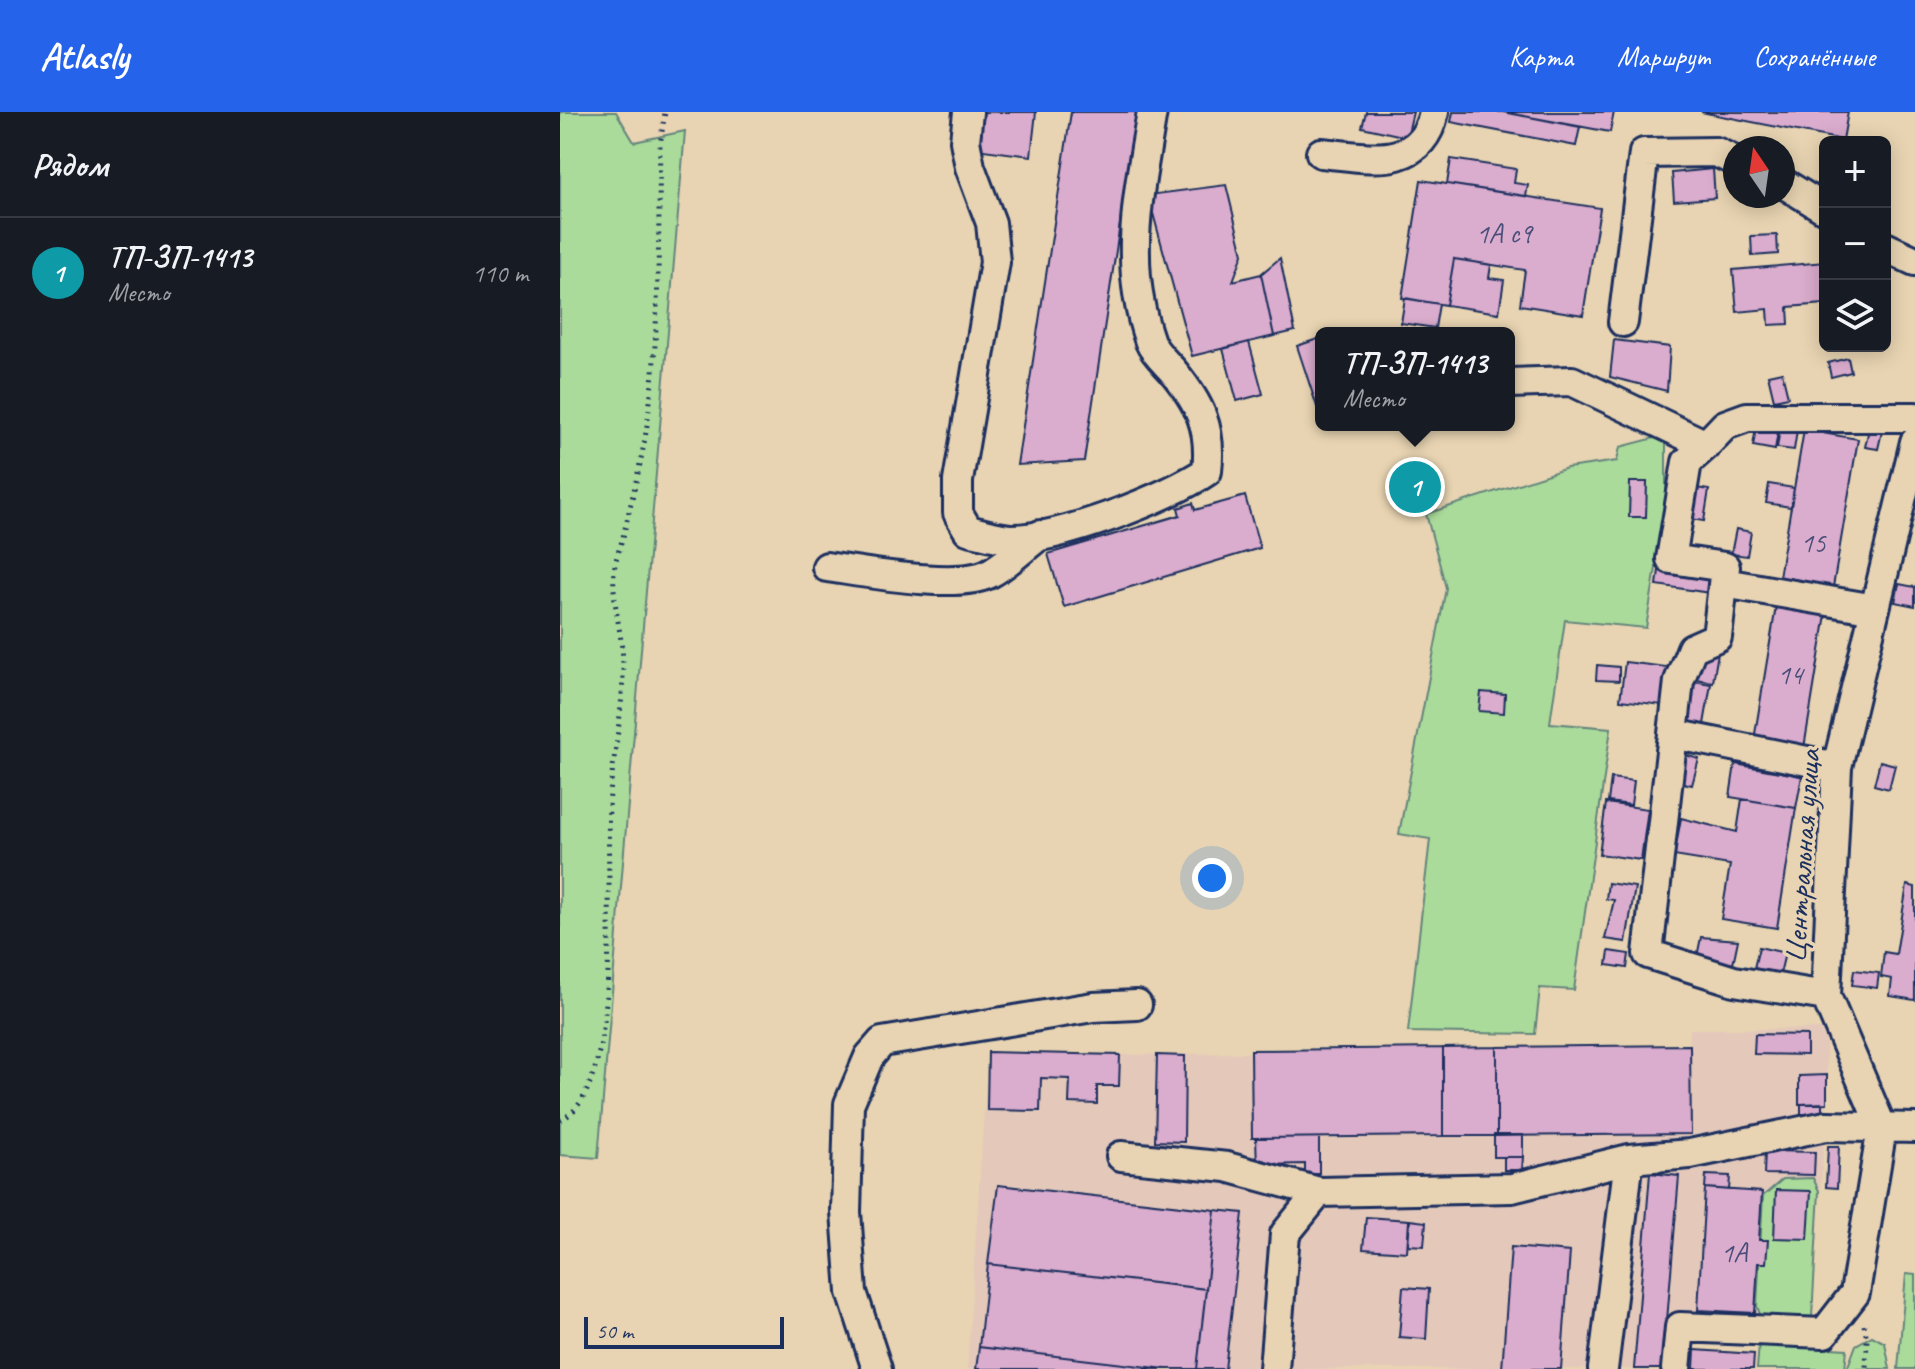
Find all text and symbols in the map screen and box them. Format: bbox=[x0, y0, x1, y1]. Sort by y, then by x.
text: Atlasly bbox=[40, 33, 129, 80]
text: Карта bbox=[1509, 39, 1573, 74]
text: Маршрут bbox=[1617, 39, 1709, 74]
text: Сохранённые bbox=[1753, 39, 1875, 74]
north arrow bbox=[1723, 136, 1795, 208]
map controls bbox=[1819, 136, 1891, 352]
button: + bbox=[1819, 136, 1891, 208]
text: Рядом bbox=[32, 143, 108, 186]
button: − bbox=[1819, 208, 1891, 280]
house number: 1А с9 bbox=[1476, 216, 1534, 251]
text: ТП-ЗП-1413 bbox=[108, 238, 252, 276]
text: 1 bbox=[52, 257, 64, 290]
text: 110 m bbox=[472, 257, 528, 290]
text: Место bbox=[108, 276, 170, 309]
button: layers bbox=[1819, 280, 1891, 352]
popup bbox=[1315, 327, 1515, 431]
text: ТП-ЗП-1413 bbox=[1343, 344, 1487, 382]
text: Место bbox=[1343, 382, 1405, 415]
pin: 1 bbox=[1389, 457, 1441, 517]
house number: 15 bbox=[1800, 525, 1827, 560]
house number: 14 bbox=[1777, 657, 1805, 692]
street label: Центральная улица bbox=[1774, 746, 1830, 964]
your location bbox=[1192, 858, 1232, 898]
house number: 1А bbox=[1721, 1235, 1749, 1270]
scale bar bbox=[584, 1313, 784, 1349]
text: 50 m bbox=[596, 1317, 633, 1345]

